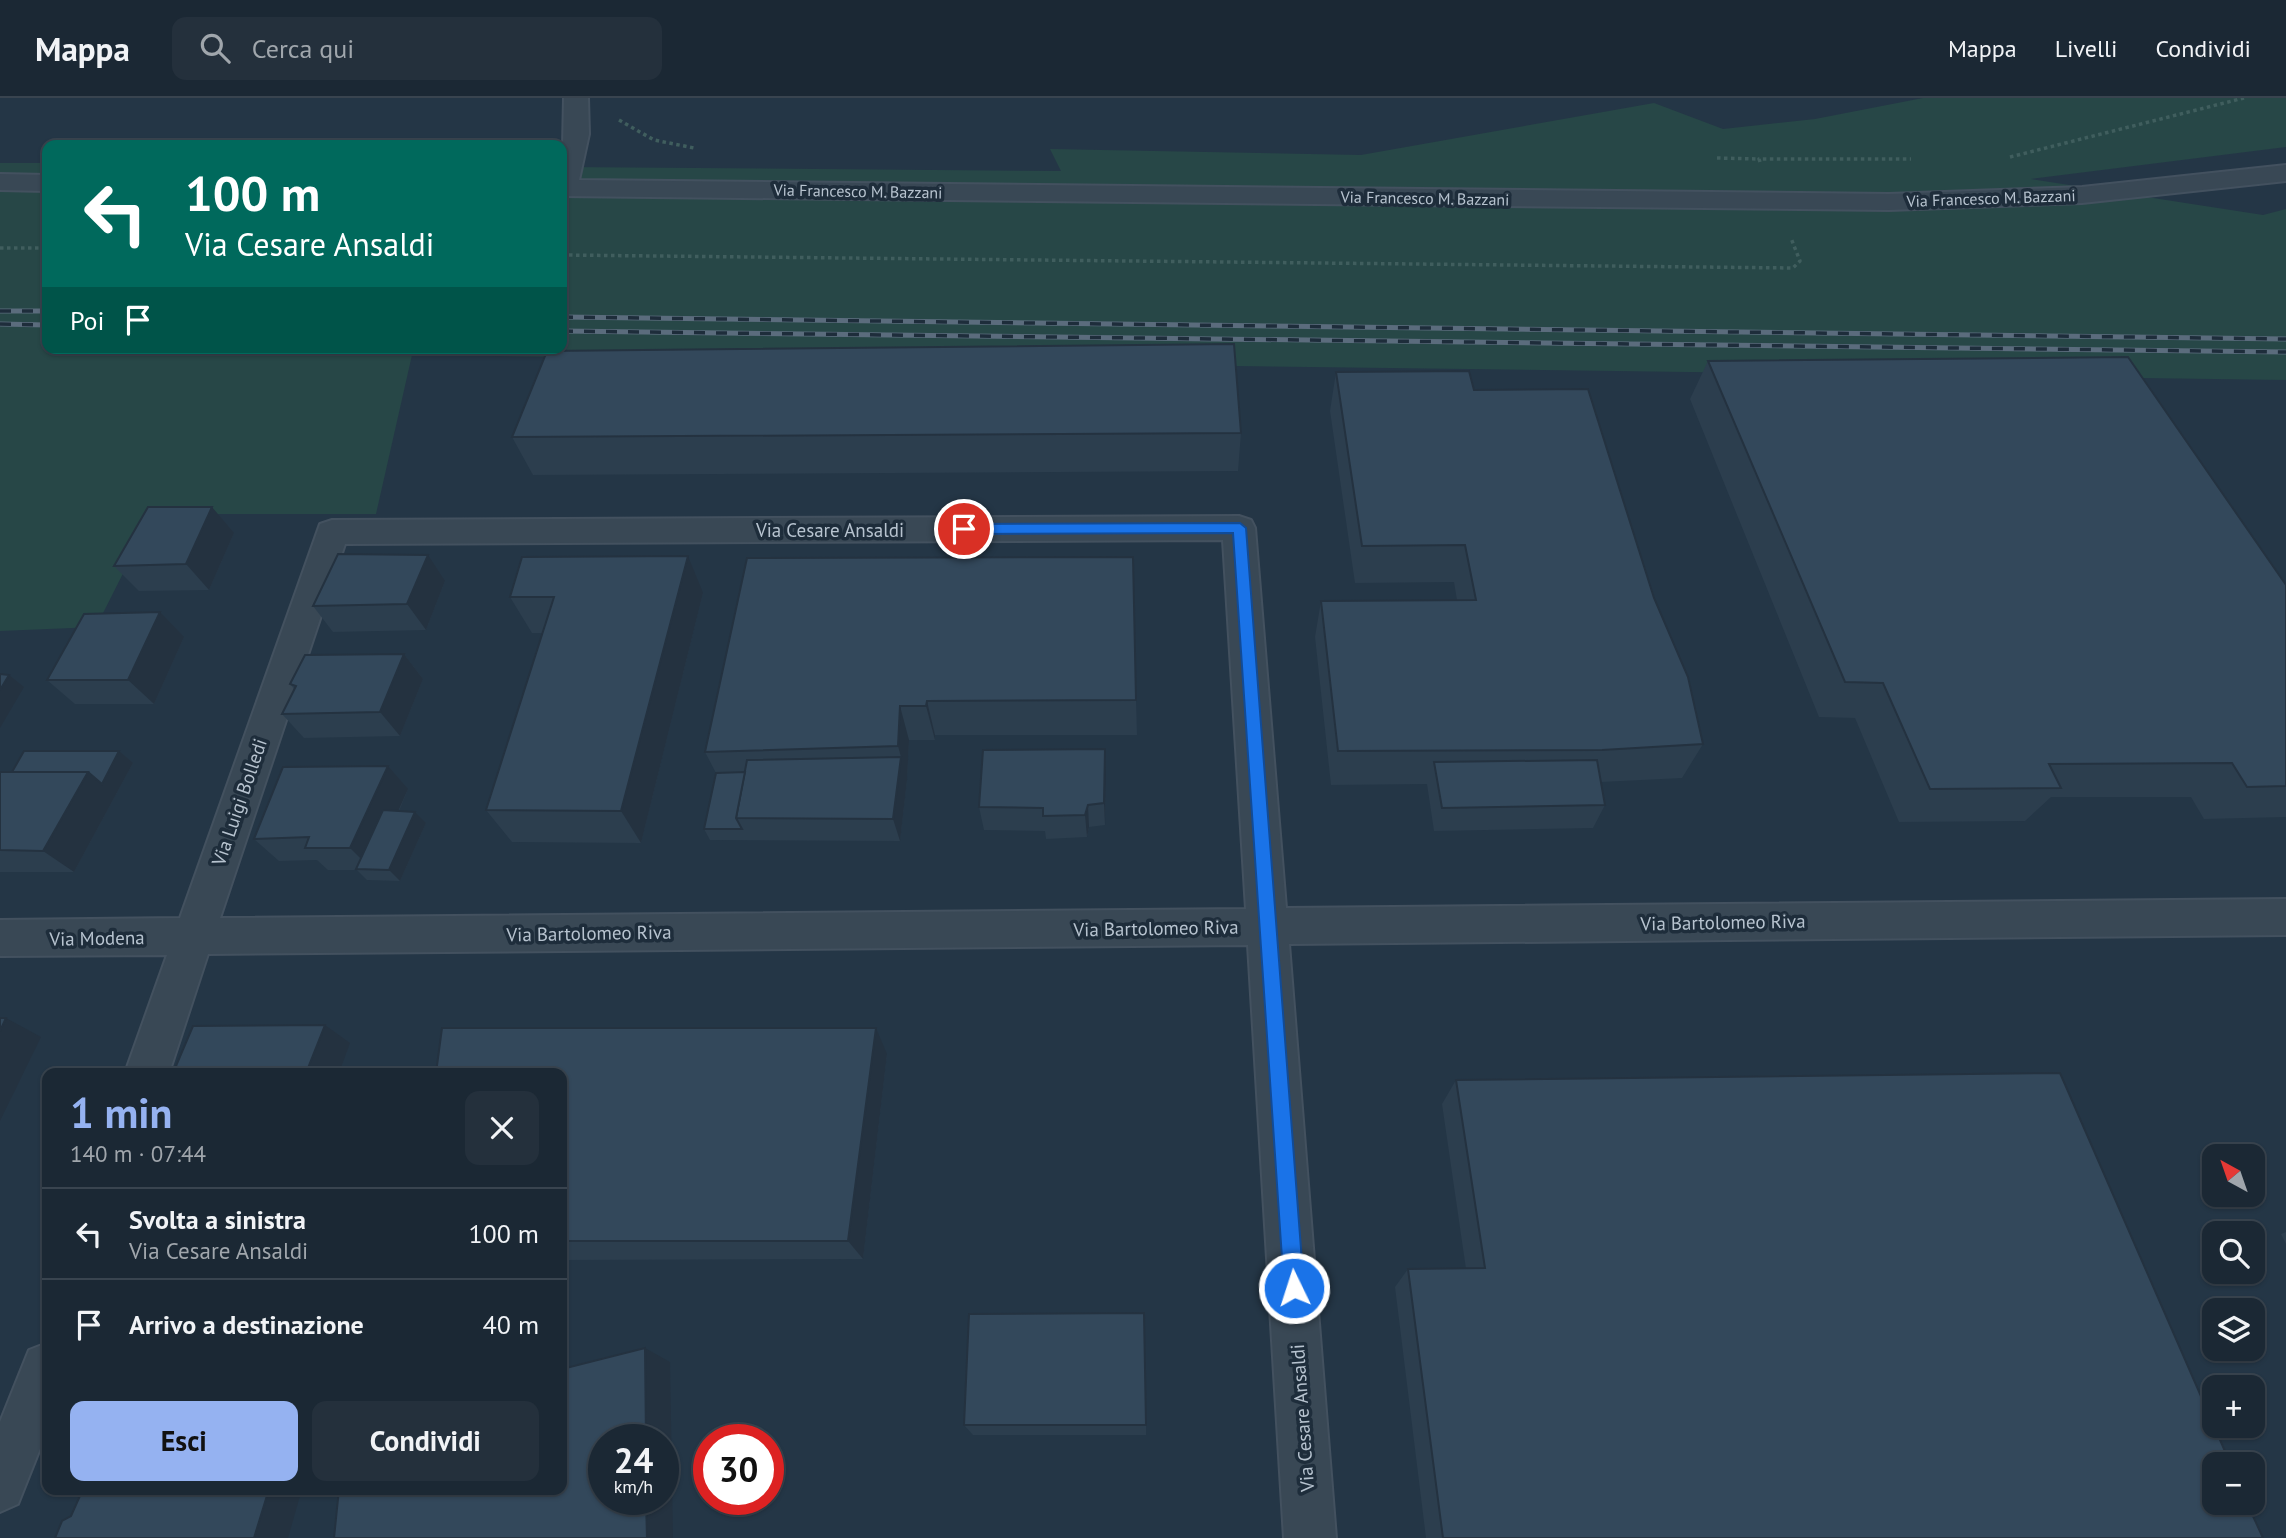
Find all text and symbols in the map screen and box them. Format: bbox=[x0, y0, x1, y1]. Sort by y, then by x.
search box bbox=[172, 17, 662, 80]
text: Mappa bbox=[35, 27, 130, 70]
icon: search bbox=[196, 29, 234, 67]
text: Cerca qui bbox=[252, 32, 354, 65]
text: Mappa bbox=[1948, 33, 2017, 64]
text: Livelli bbox=[2055, 33, 2117, 64]
text: Condividi bbox=[2155, 33, 2251, 64]
text: 100 m bbox=[185, 161, 320, 225]
icon: left bbox=[70, 168, 161, 259]
street label: Via Francesco M. Bazzani bbox=[772, 180, 943, 202]
street label: Via Francesco M. Bazzani bbox=[1905, 185, 2076, 211]
street label: Via Francesco M. Bazzani bbox=[1339, 187, 1510, 209]
text: Via Cesare Ansaldi bbox=[185, 223, 434, 265]
icon: arrive bbox=[119, 301, 157, 339]
text: Poi bbox=[70, 304, 105, 337]
pin bbox=[934, 499, 994, 559]
icon: arrive bbox=[945, 510, 983, 548]
street label: Via Cesare Ansaldi bbox=[755, 518, 904, 542]
street label: Via Luigi Bolledi bbox=[206, 735, 272, 870]
street label: Via Bartolomeo Riva bbox=[1639, 909, 1806, 935]
street label: Via Bartolomeo Riva bbox=[1072, 915, 1239, 941]
street label: Via Bartolomeo Riva bbox=[505, 920, 672, 946]
street label: Via Modena bbox=[48, 925, 145, 951]
text: 1 min bbox=[70, 1085, 172, 1140]
button: close bbox=[465, 1091, 539, 1165]
text: 140 m · 07:44 bbox=[70, 1139, 206, 1168]
north arrow bbox=[2202, 1144, 2264, 1208]
map controls bbox=[2202, 1144, 2265, 1515]
text: Svolta a sinistra bbox=[129, 1203, 306, 1236]
icon: left bbox=[70, 1215, 108, 1253]
text: 100 m bbox=[468, 1217, 539, 1250]
button: search bbox=[2202, 1221, 2265, 1284]
text: Via Cesare Ansaldi bbox=[129, 1236, 308, 1265]
position arrow bbox=[1257, 1251, 1331, 1325]
button: layers bbox=[2202, 1298, 2265, 1361]
icon: arrive bbox=[70, 1306, 108, 1344]
text: Arrivo a destinazione bbox=[129, 1308, 364, 1341]
text: 40 m bbox=[483, 1308, 539, 1341]
street label: Via Cesare Ansaldi bbox=[1285, 1343, 1319, 1494]
button: + bbox=[2202, 1375, 2265, 1438]
button: Esci bbox=[70, 1401, 298, 1481]
button: Condividi bbox=[312, 1401, 539, 1481]
speed limit sign: 30 bbox=[693, 1424, 784, 1515]
text: 24 bbox=[614, 1437, 653, 1483]
button: − bbox=[2202, 1452, 2265, 1515]
text: km/h bbox=[614, 1475, 653, 1498]

